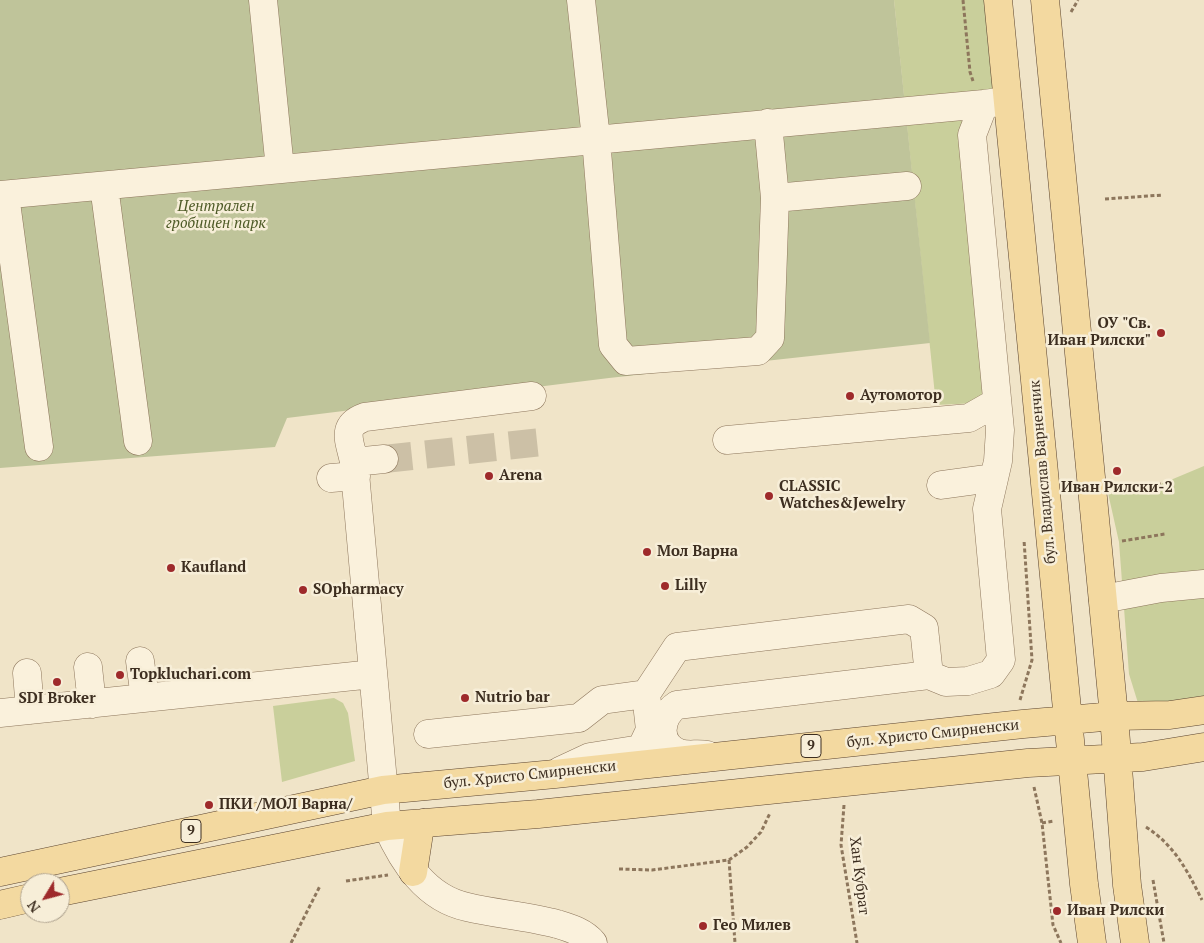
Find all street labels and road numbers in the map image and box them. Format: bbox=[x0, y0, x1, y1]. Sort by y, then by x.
street label: бул. Владислав Варненчик bbox=[1026, 379, 1060, 565]
street label: бул. Христо Смирненски bbox=[846, 716, 1020, 752]
road number: 9 bbox=[801, 734, 821, 758]
street label: бул. Христо Смирненски bbox=[443, 757, 617, 793]
road number: 9 bbox=[181, 819, 201, 842]
street label: Хан Кубрат bbox=[845, 836, 873, 916]

